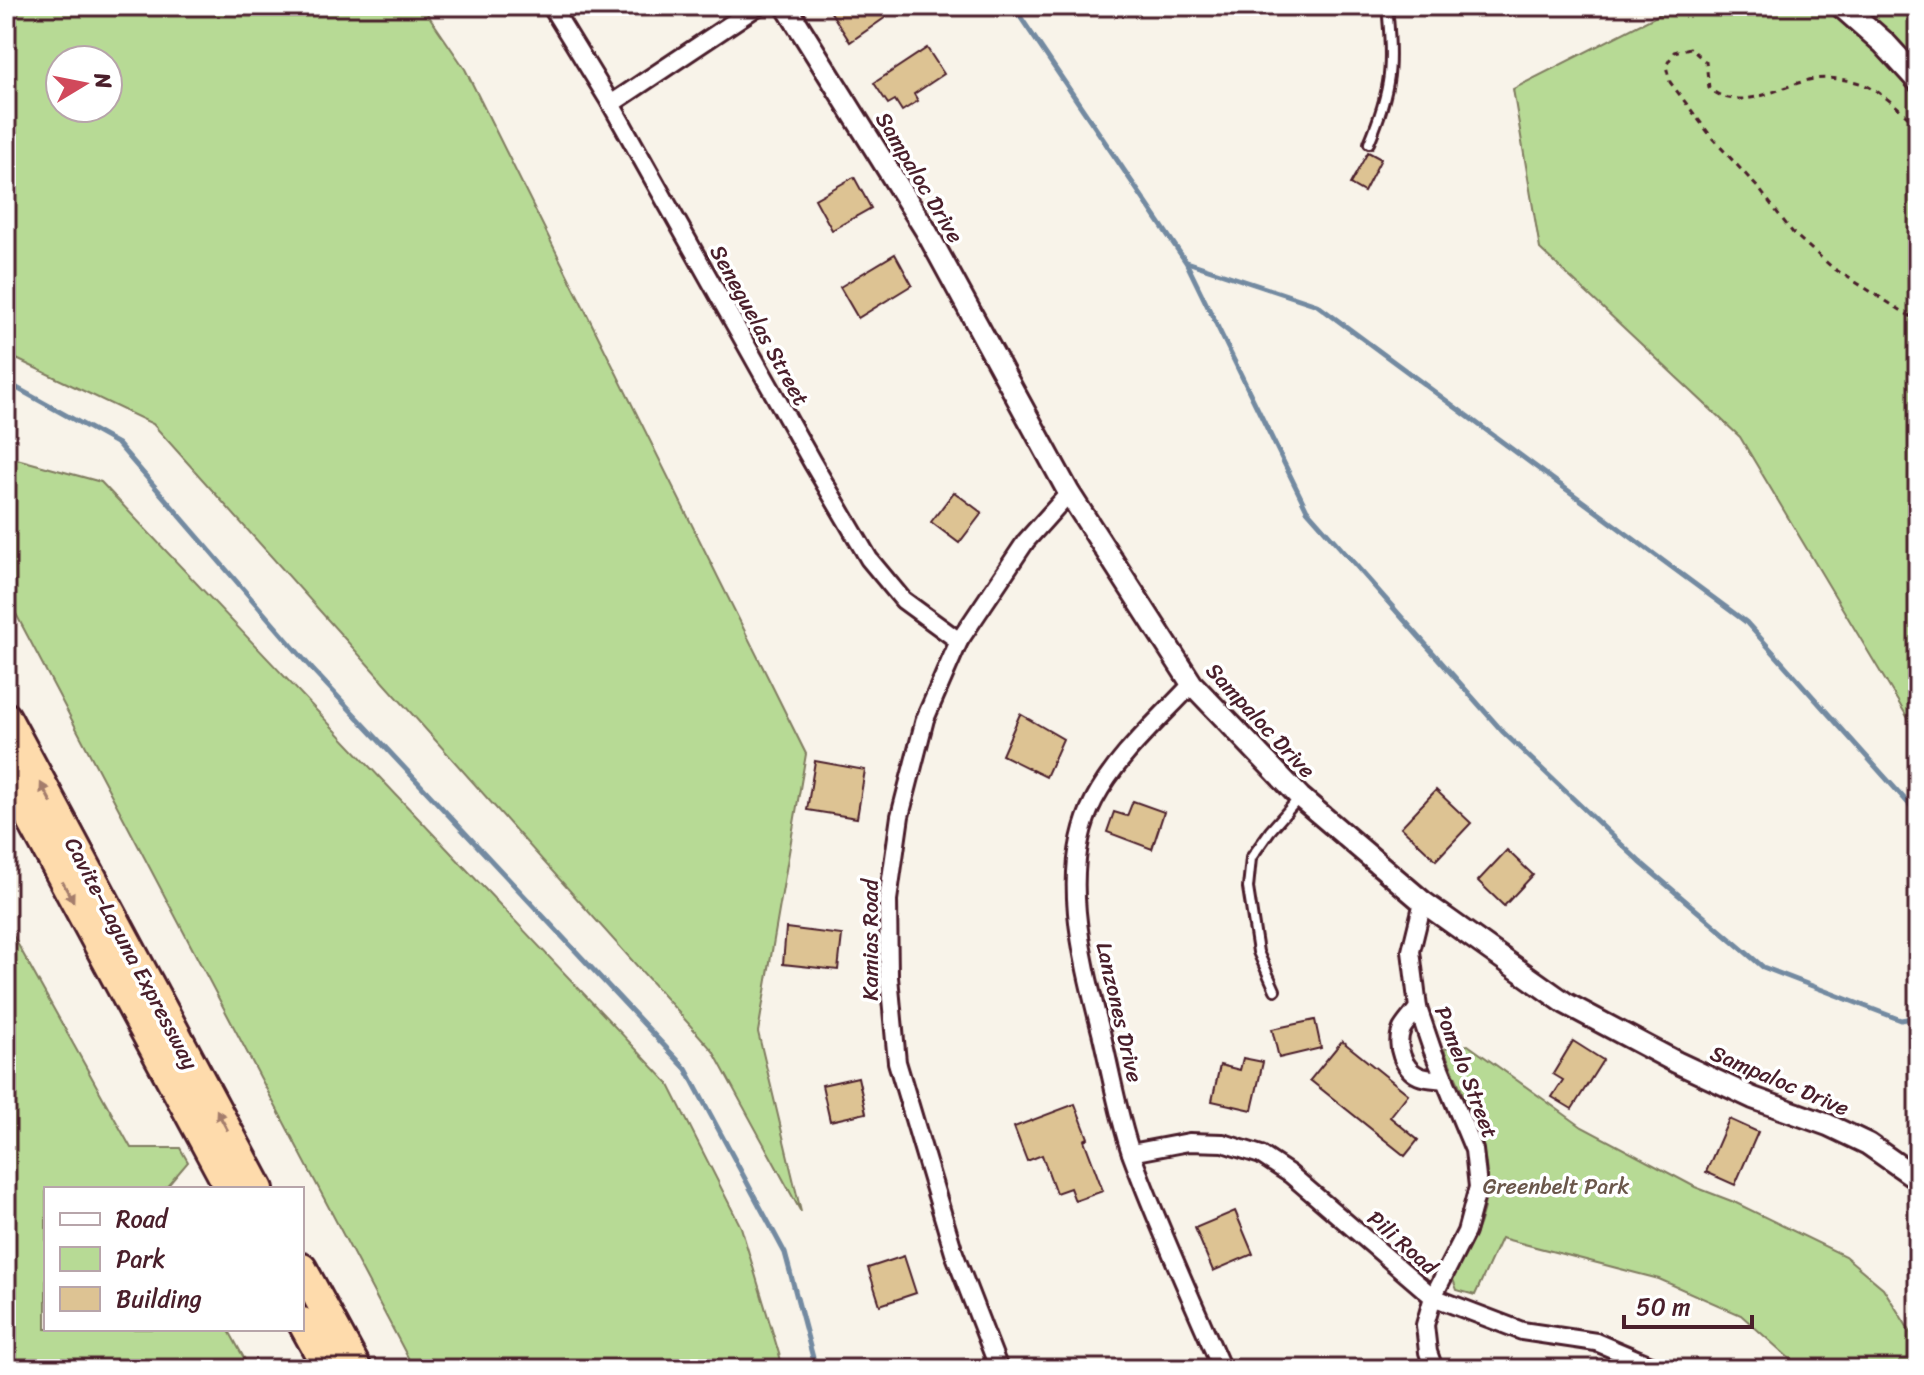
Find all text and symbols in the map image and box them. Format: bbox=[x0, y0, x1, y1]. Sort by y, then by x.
north arrow bbox=[44, 44, 124, 124]
text: N bbox=[83, 69, 124, 92]
street label: Sampaloc Drive bbox=[865, 104, 974, 251]
street label: Seneguelas Street bbox=[699, 237, 820, 414]
street label: Sampaloc Drive bbox=[1196, 653, 1325, 788]
one-way arrow bbox=[39, 781, 52, 804]
street label: Cavite–Laguna Expressway bbox=[54, 830, 210, 1077]
street label: Kamias Road bbox=[851, 878, 890, 1001]
one-way arrow bbox=[61, 881, 75, 904]
street label: Lanzones Drive bbox=[1084, 938, 1155, 1086]
street label: Pomelo Street bbox=[1423, 1000, 1510, 1145]
street label: Sampaloc Drive bbox=[1704, 1034, 1856, 1127]
one-way arrow bbox=[215, 1109, 228, 1132]
park label: Greenbelt Park bbox=[1483, 1167, 1629, 1206]
legend bbox=[44, 1187, 304, 1331]
text: Road bbox=[116, 1198, 170, 1240]
street label: Pili Road bbox=[1358, 1200, 1448, 1286]
text: Park bbox=[116, 1238, 165, 1280]
text: Building bbox=[116, 1278, 202, 1320]
scale bar bbox=[1624, 1279, 1752, 1329]
text: 50 m bbox=[1636, 1286, 1691, 1328]

